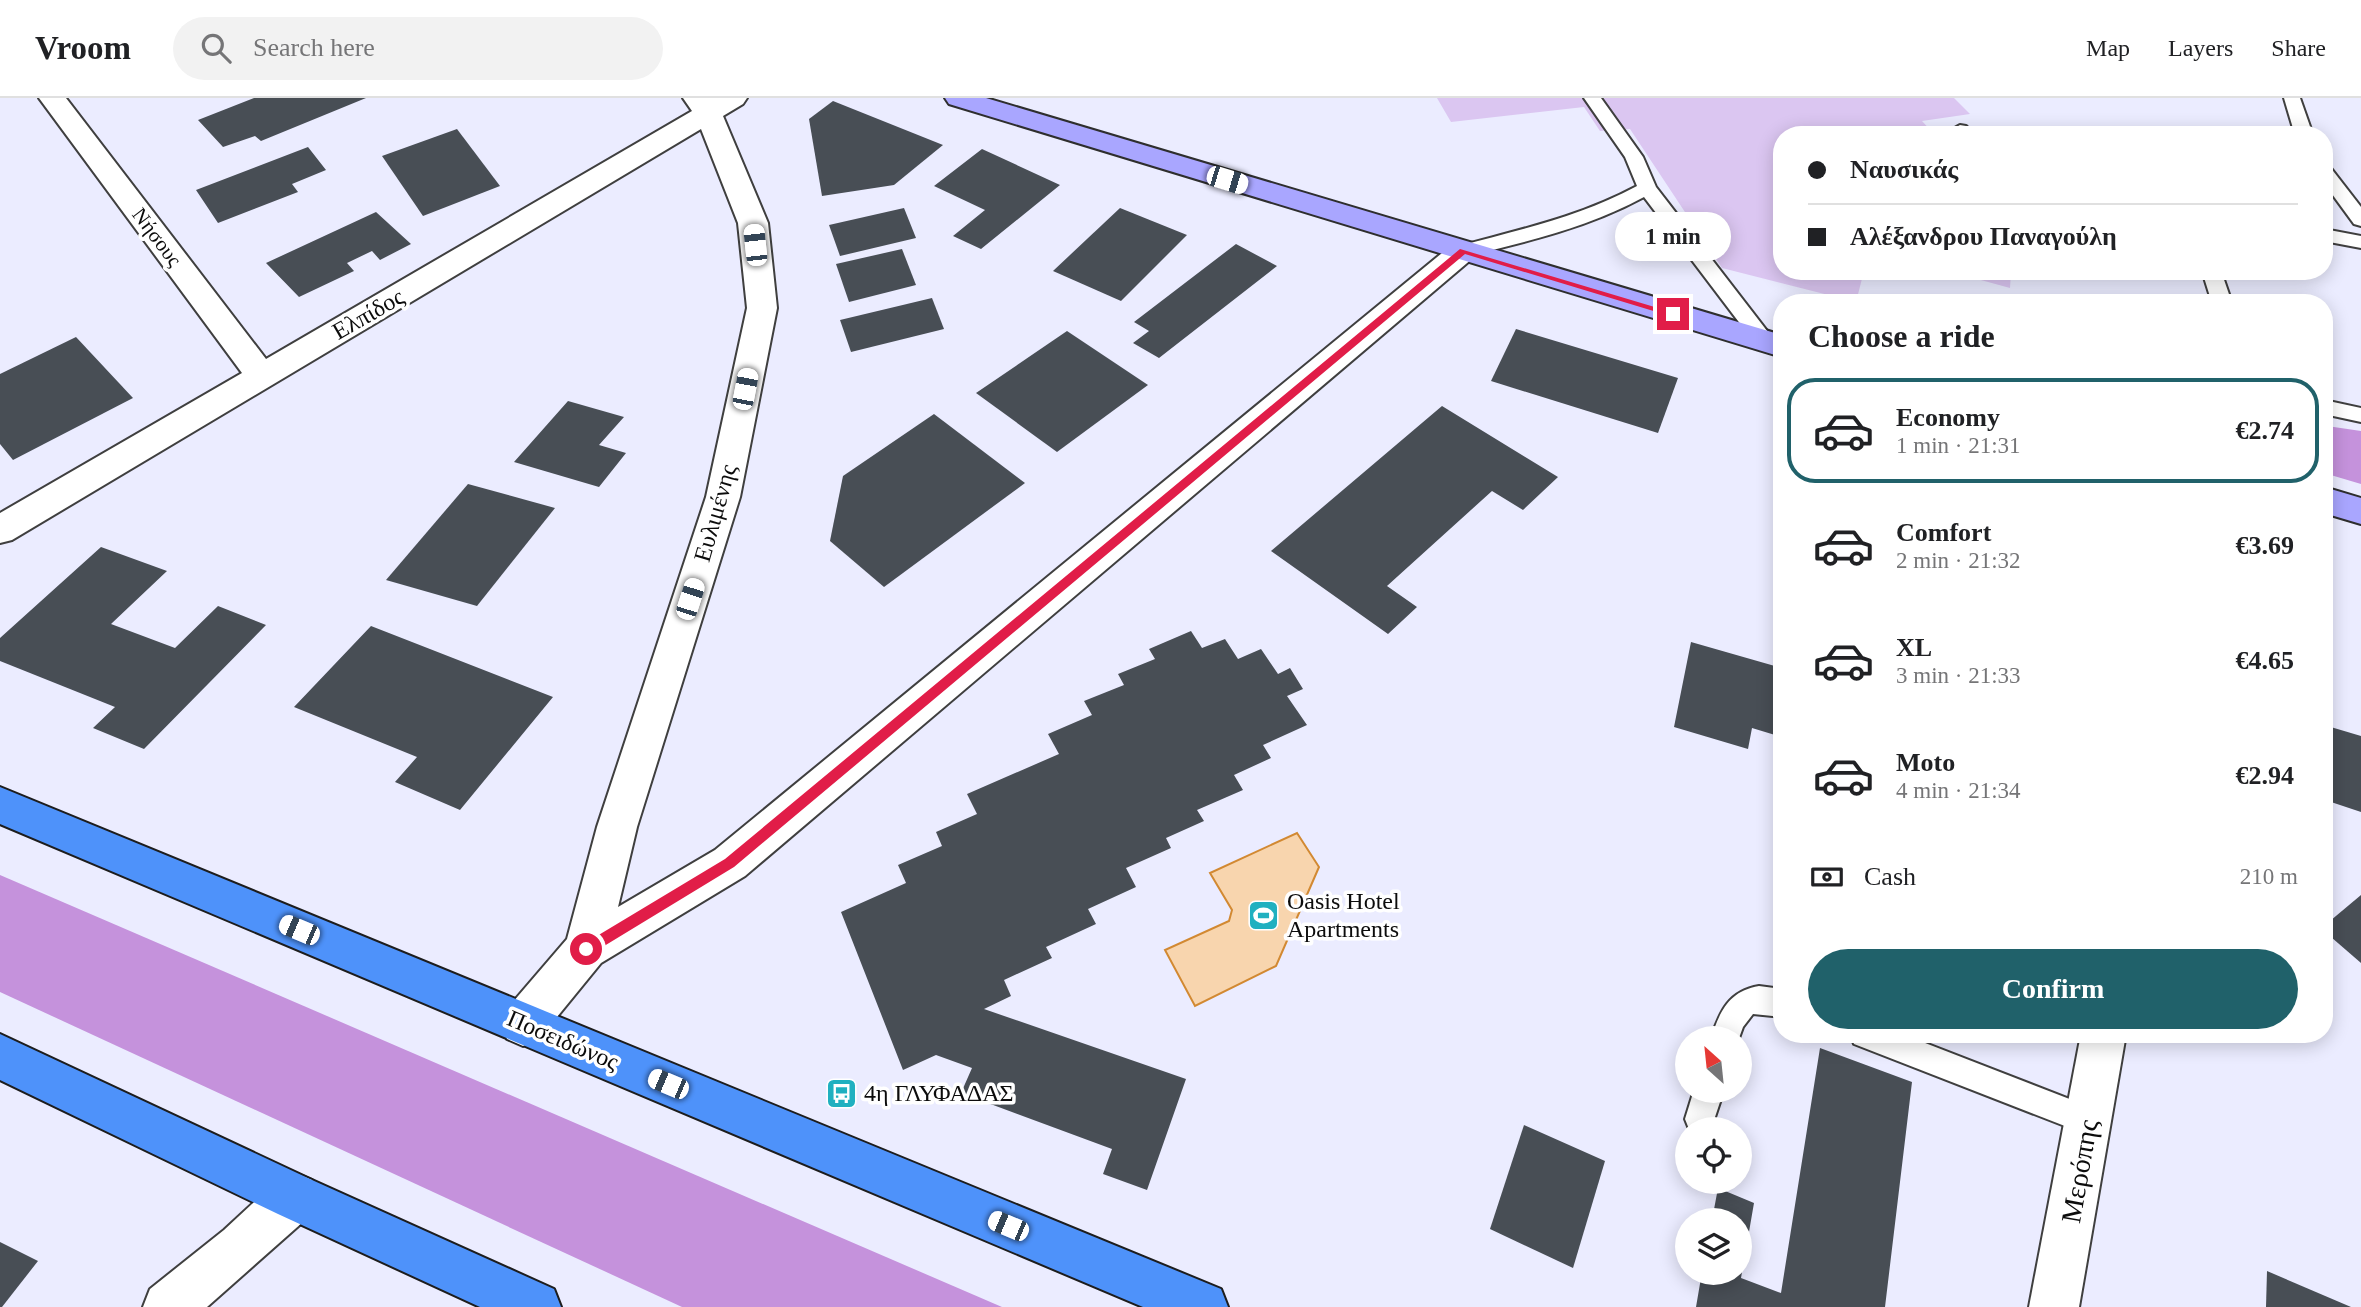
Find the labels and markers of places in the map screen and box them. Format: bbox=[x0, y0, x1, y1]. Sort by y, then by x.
place label: Oasis Hotel Apartments bbox=[1287, 888, 1400, 942]
sports icon: Oasis Hotel Apartments bbox=[1247, 898, 1281, 932]
bus stop icon: 4η ΓΛΥΦΑΔΑΣ bbox=[824, 1076, 858, 1110]
place label: 4η ΓΛΥΦΑΔΑΣ bbox=[864, 1080, 1014, 1106]

